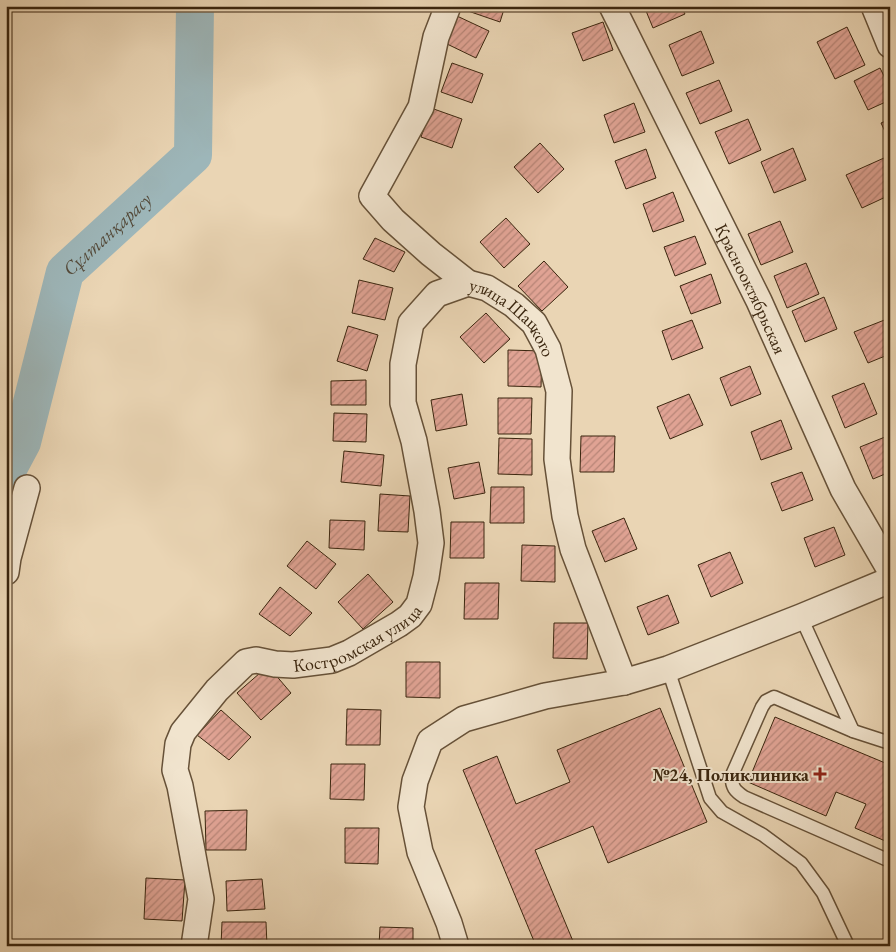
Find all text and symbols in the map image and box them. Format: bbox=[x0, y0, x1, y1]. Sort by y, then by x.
water label: Сұлтанқарасу bbox=[57, 187, 157, 281]
street label: Краснооктябрьская bbox=[711, 219, 792, 357]
street label: улица Шацкого bbox=[467, 272, 561, 359]
street label: Костромская улица bbox=[292, 599, 427, 676]
place label: №24, Поликлиника bbox=[653, 763, 809, 786]
marker: №24, Поликлиника bbox=[813, 767, 827, 781]

